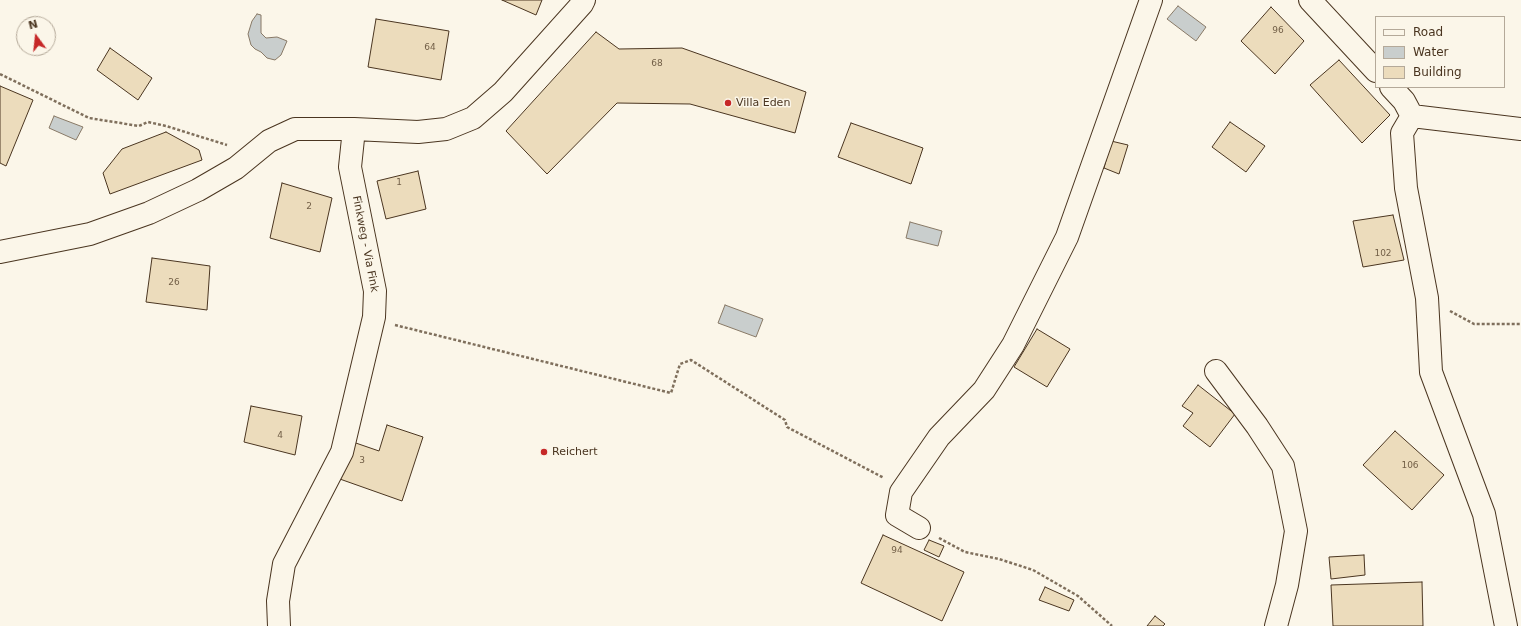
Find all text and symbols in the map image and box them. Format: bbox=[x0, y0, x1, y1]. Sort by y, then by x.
north arrow bbox=[16, 16, 56, 56]
legend bbox=[1375, 16, 1505, 88]
text: N bbox=[27, 17, 39, 32]
text: Road bbox=[1413, 25, 1443, 39]
house number: 96 bbox=[1272, 26, 1284, 36]
house number: 64 bbox=[424, 43, 436, 53]
text: Water bbox=[1413, 45, 1448, 59]
house number: 68 bbox=[651, 59, 663, 69]
text: Building bbox=[1413, 65, 1462, 79]
place label: Villa Eden bbox=[736, 96, 790, 110]
marker: Villa Eden bbox=[723, 98, 733, 108]
house number: 1 bbox=[396, 178, 402, 188]
street label: Finkweg - Via Fink bbox=[349, 195, 381, 293]
house number: 2 bbox=[306, 202, 312, 212]
house number: 102 bbox=[1374, 249, 1392, 259]
house number: 26 bbox=[168, 278, 180, 288]
house number: 4 bbox=[277, 431, 283, 441]
place label: Reichert bbox=[552, 445, 598, 459]
marker: Reichert bbox=[539, 447, 549, 457]
house number: 3 bbox=[359, 456, 365, 466]
house number: 106 bbox=[1401, 461, 1419, 471]
house number: 94 bbox=[891, 546, 903, 556]

